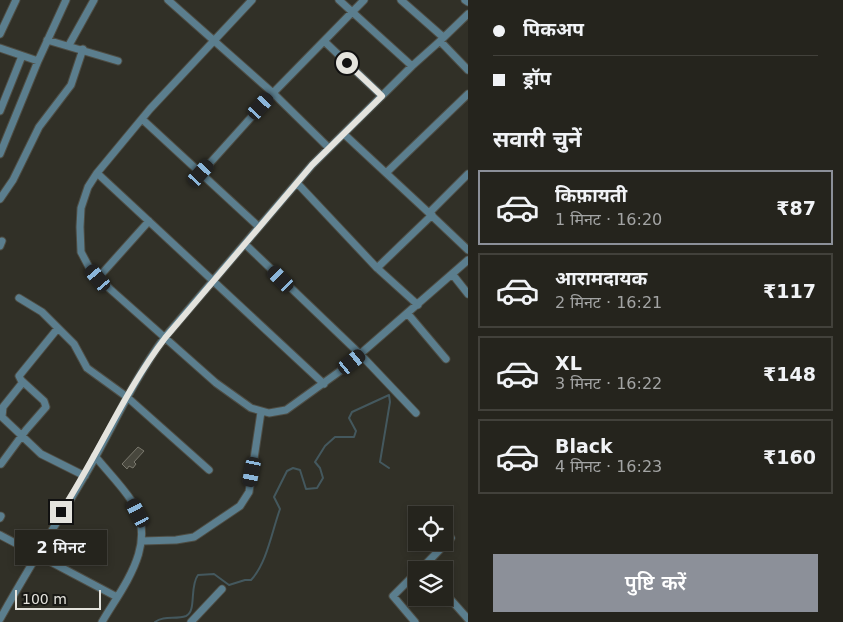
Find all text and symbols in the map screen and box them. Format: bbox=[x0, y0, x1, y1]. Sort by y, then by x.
text: पिकअप bbox=[523, 18, 584, 40]
route start bbox=[336, 52, 358, 74]
text: ड्रॉप bbox=[523, 67, 551, 89]
car bbox=[245, 90, 276, 122]
text: सवारी चुनें bbox=[493, 127, 582, 152]
car bbox=[185, 157, 216, 189]
text: किफ़ायती bbox=[555, 184, 627, 206]
icon: car bbox=[495, 185, 540, 230]
text: ₹87 bbox=[776, 197, 816, 219]
text: 1 मिनट · 16:20 bbox=[555, 210, 662, 229]
car bbox=[82, 262, 113, 294]
car bbox=[265, 263, 296, 295]
text: आरामदायक bbox=[555, 267, 647, 289]
icon: car bbox=[495, 268, 540, 313]
text: ₹117 bbox=[763, 280, 816, 302]
text: 2 मिनट · 16:21 bbox=[555, 293, 662, 312]
car bbox=[335, 347, 368, 377]
icon: car bbox=[495, 351, 540, 396]
text: XL bbox=[555, 352, 582, 374]
text: ₹148 bbox=[763, 363, 816, 385]
text: 3 मिनट · 16:22 bbox=[555, 374, 662, 393]
icon: car bbox=[495, 434, 540, 479]
text: Black bbox=[555, 435, 613, 457]
text: ₹160 bbox=[763, 446, 816, 468]
car bbox=[241, 456, 262, 488]
text: 4 मिनट · 16:23 bbox=[555, 457, 662, 476]
car bbox=[124, 496, 151, 530]
route end bbox=[50, 501, 72, 523]
map controls bbox=[408, 506, 453, 606]
button: locate bbox=[408, 506, 453, 551]
callout: 2 मिनट bbox=[15, 530, 107, 564]
text: 2 मिनट bbox=[36, 538, 86, 557]
button: पुष्टि करें bbox=[493, 554, 818, 612]
button: layers bbox=[408, 561, 453, 606]
scale bar bbox=[15, 587, 101, 610]
text: 100 m bbox=[22, 591, 67, 607]

